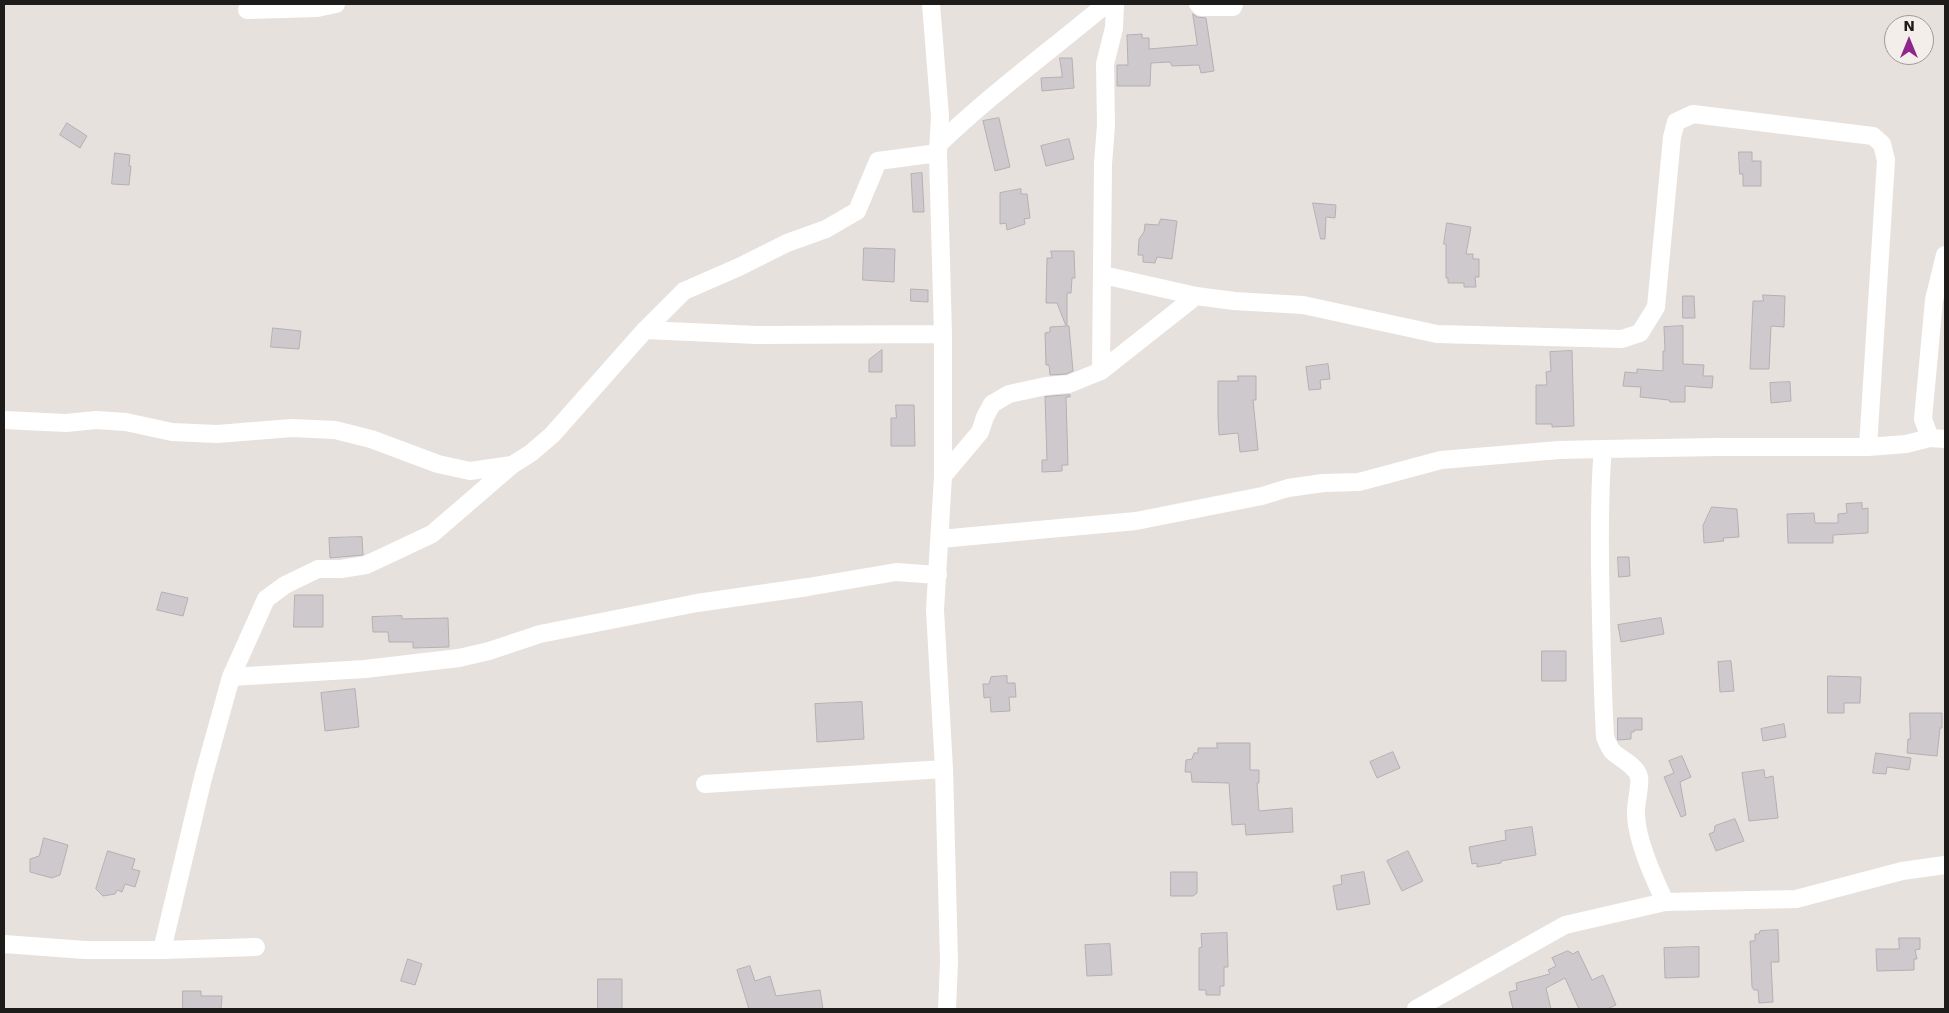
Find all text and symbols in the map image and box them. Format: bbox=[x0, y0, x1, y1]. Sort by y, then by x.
north arrow bbox=[1884, 15, 1934, 65]
text: N bbox=[1903, 18, 1915, 34]

